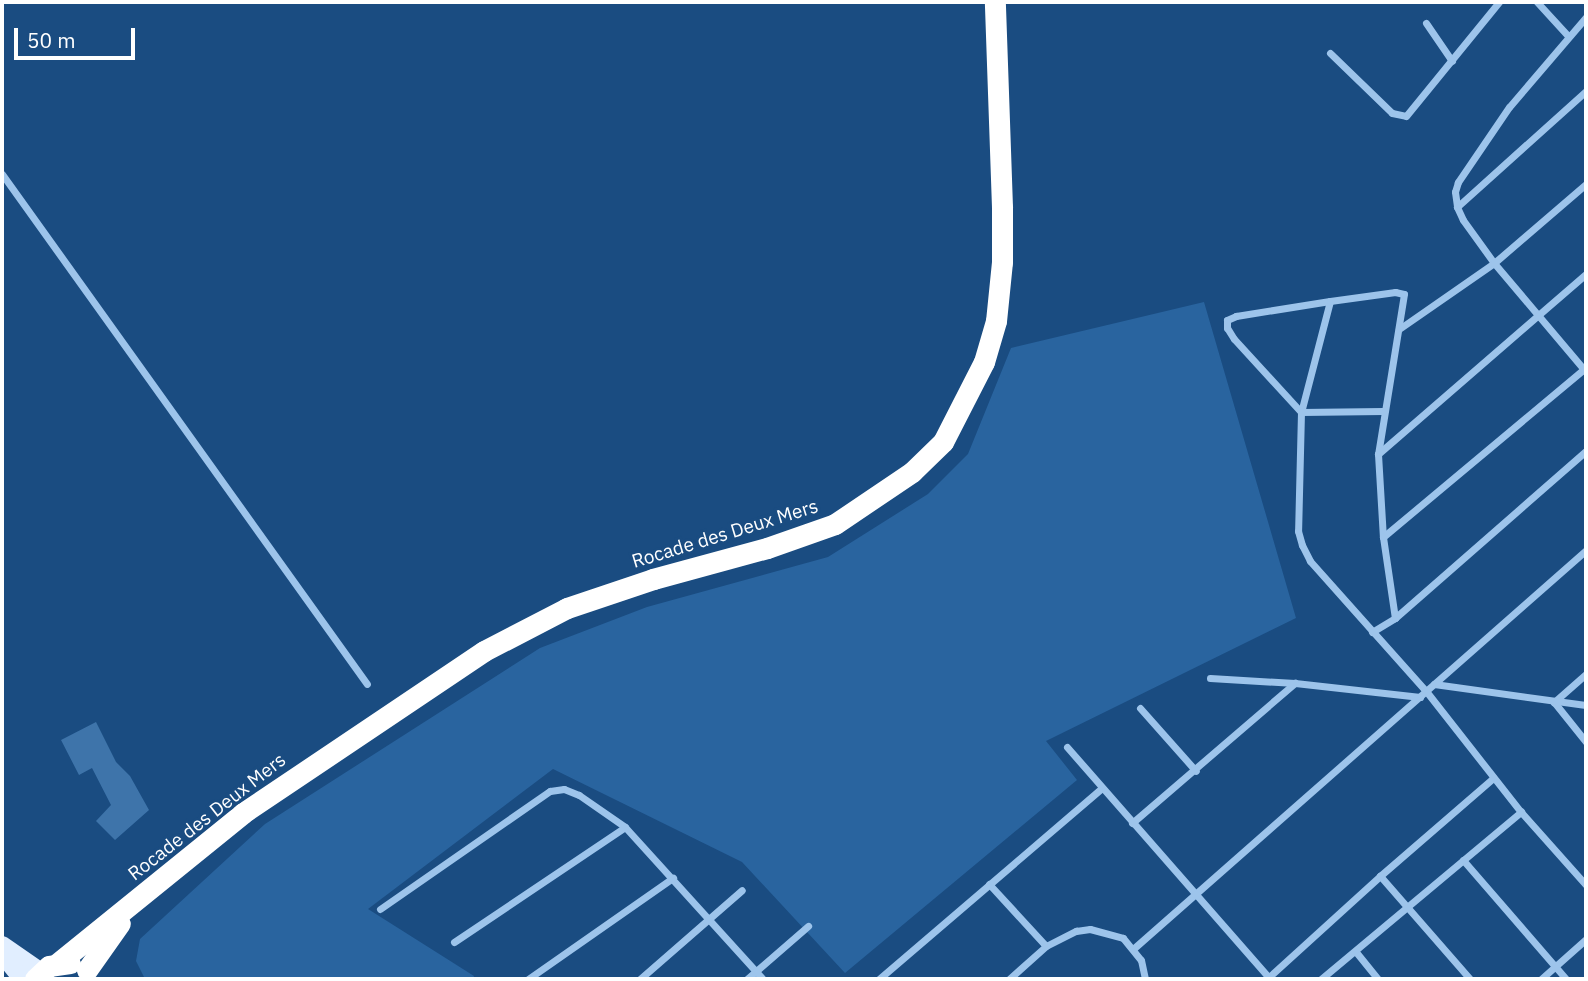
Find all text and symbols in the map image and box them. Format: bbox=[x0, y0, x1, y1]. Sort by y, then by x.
scale bar bbox=[18, 14, 138, 58]
text: 50 m bbox=[27, 26, 76, 54]
street label: Rocade des Deux Mers bbox=[629, 495, 821, 573]
street label: Rocade des Deux Mers bbox=[124, 748, 290, 886]

